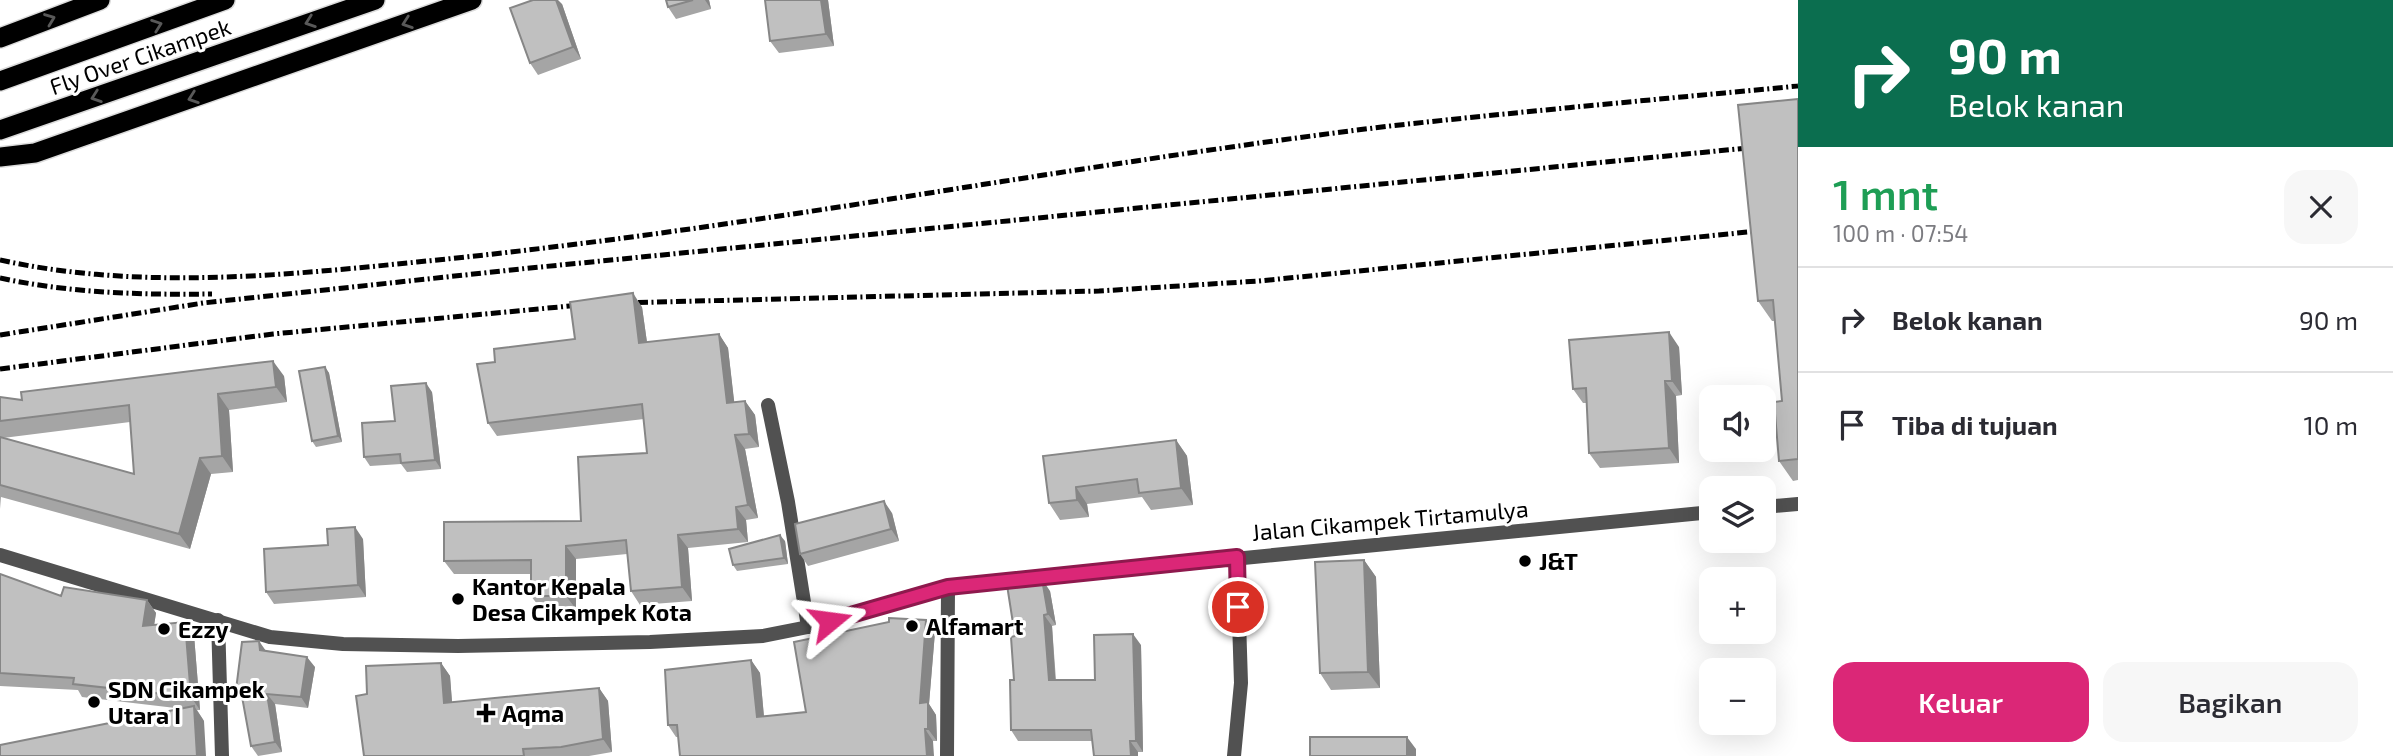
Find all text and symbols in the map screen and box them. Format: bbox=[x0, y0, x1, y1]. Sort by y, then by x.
street label: Fly Over Cikampek bbox=[46, 12, 235, 100]
one-way arrow bbox=[43, 14, 55, 28]
one-way arrow bbox=[305, 14, 317, 28]
one-way arrow bbox=[402, 15, 414, 29]
one-way arrow bbox=[150, 19, 162, 33]
text: 90 m bbox=[1948, 25, 2062, 84]
icon: right bbox=[1833, 28, 1924, 119]
text: Belok kanan bbox=[1948, 85, 2124, 123]
one-way arrow bbox=[90, 89, 102, 103]
one-way arrow bbox=[187, 90, 199, 104]
text: 1 mnt bbox=[1833, 168, 1938, 218]
button: close bbox=[2284, 170, 2358, 244]
text: 100 m · 07:54 bbox=[1833, 219, 1968, 247]
icon: right bbox=[1833, 301, 1871, 339]
text: Belok kanan bbox=[1892, 304, 2043, 335]
text: 90 m bbox=[2299, 304, 2358, 335]
map controls bbox=[1699, 385, 1776, 735]
button: sound bbox=[1699, 385, 1776, 462]
icon: arrive bbox=[1833, 406, 1871, 444]
text: Tiba di tujuan bbox=[1892, 409, 2058, 440]
text: 10 m bbox=[2303, 409, 2358, 440]
button: layers bbox=[1699, 476, 1776, 553]
street label: Jalan Cikampek Tirtamulya bbox=[1251, 494, 1529, 546]
place label: J&T bbox=[1539, 547, 1578, 575]
marker: J&T bbox=[1517, 553, 1533, 569]
button: + bbox=[1699, 567, 1776, 644]
place label: Kantor Kepala Desa Cikampek Kota bbox=[472, 572, 692, 626]
pin bbox=[1208, 577, 1268, 637]
position arrow bbox=[793, 584, 867, 658]
icon: arrive bbox=[1219, 588, 1257, 626]
marker: Kantor Kepala Desa Cikampek Kota bbox=[450, 591, 466, 607]
place label: Alfamart bbox=[926, 612, 1023, 640]
place label: Ezzy bbox=[178, 615, 229, 643]
marker: Alfamart bbox=[904, 618, 920, 634]
marker: Ezzy bbox=[156, 621, 172, 637]
button: − bbox=[1699, 658, 1776, 735]
button: Keluar bbox=[1833, 662, 2089, 742]
button: Bagikan bbox=[2103, 662, 2358, 742]
place label: SDN Cikampek Utara I bbox=[108, 675, 265, 729]
marker: SDN Cikampek Utara I bbox=[86, 694, 102, 710]
place label: Aqma bbox=[502, 699, 564, 727]
marker: Aqma bbox=[476, 703, 496, 723]

